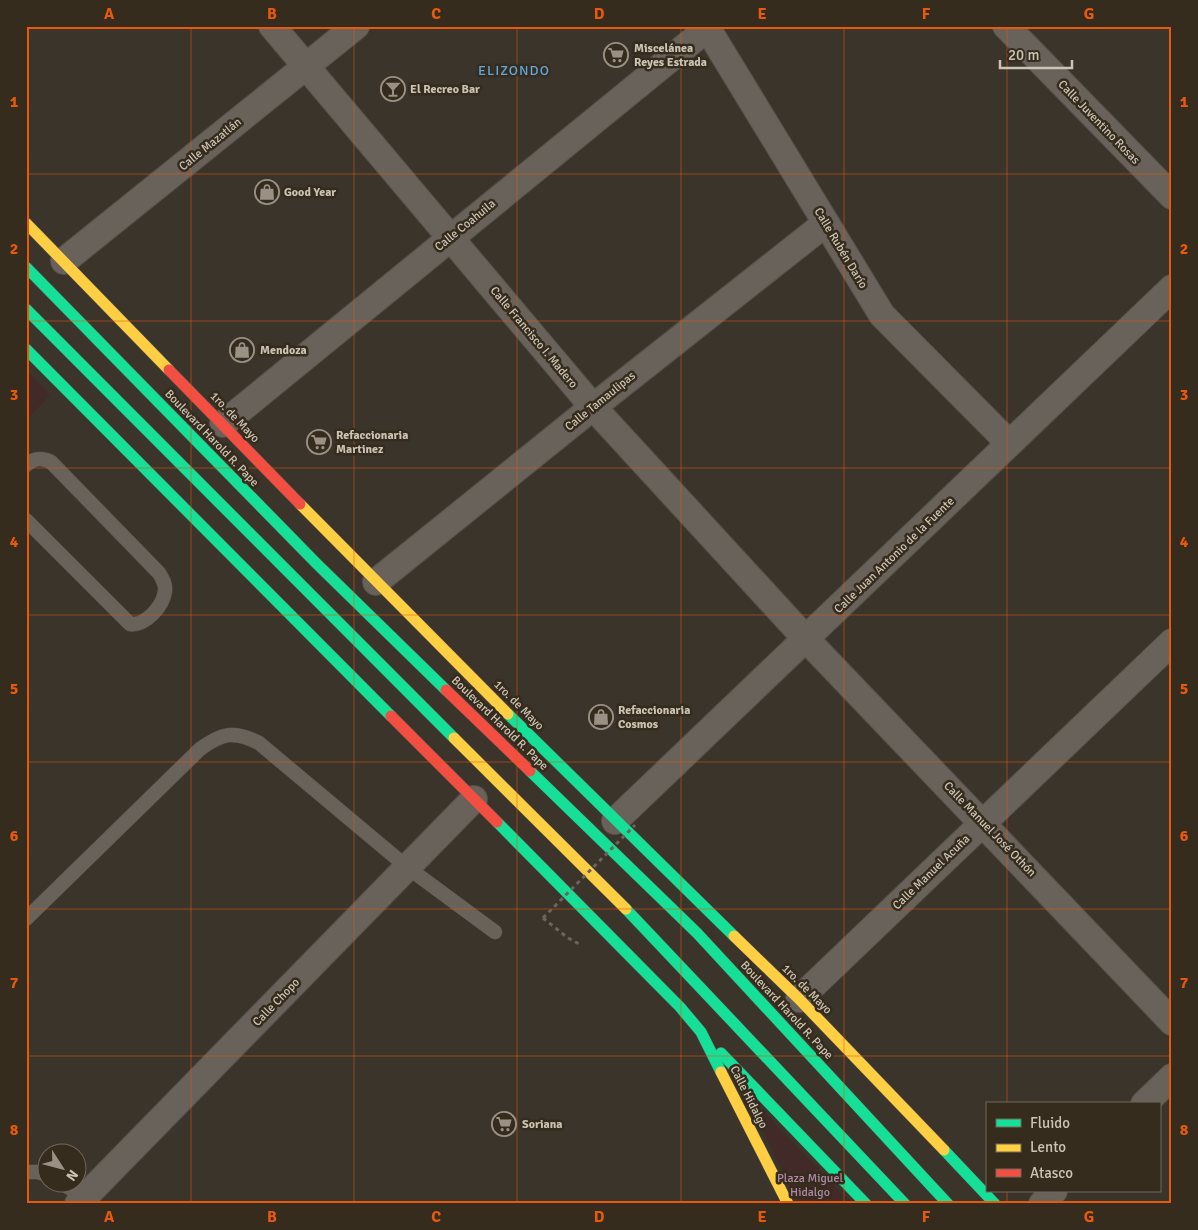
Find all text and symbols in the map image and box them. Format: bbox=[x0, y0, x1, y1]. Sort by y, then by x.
text: A bbox=[104, 4, 115, 24]
text: B bbox=[267, 4, 277, 24]
text: C bbox=[431, 4, 441, 24]
text: D bbox=[594, 4, 605, 24]
text: E bbox=[757, 4, 767, 24]
text: F bbox=[922, 4, 931, 24]
text: G bbox=[1084, 4, 1094, 24]
scale bar bbox=[1000, 38, 1073, 70]
place label: Miscelánea Reyes Estrada bbox=[634, 41, 707, 70]
supermarket icon: Miscelánea Reyes Estrada bbox=[603, 42, 629, 68]
text: 20 m bbox=[1008, 46, 1039, 64]
district label: ELIZONDO bbox=[478, 62, 550, 79]
bar icon: El Recreo Bar bbox=[380, 76, 406, 102]
street label: Calle Juventino Rosas bbox=[1055, 77, 1143, 168]
place label: El Recreo Bar bbox=[410, 82, 480, 97]
text: 1 bbox=[10, 92, 19, 112]
text: 1 bbox=[1180, 92, 1189, 112]
street label: Calle Mazatlán bbox=[176, 115, 245, 174]
shop icon: Good Year bbox=[254, 179, 280, 205]
place label: Good Year bbox=[284, 185, 336, 200]
street label: Calle Coahuila bbox=[432, 196, 499, 255]
street label: Calle Rubén Darío bbox=[811, 205, 871, 291]
text: 2 bbox=[10, 239, 18, 259]
text: 2 bbox=[1180, 239, 1188, 259]
street label: Calle Francisco I. Madero bbox=[487, 283, 581, 391]
shop icon: Mendoza bbox=[229, 337, 255, 363]
place label: Mendoza bbox=[260, 343, 307, 358]
street label: Calle Tamaulipas bbox=[562, 368, 639, 434]
text: 3 bbox=[10, 385, 18, 405]
text: 3 bbox=[1180, 385, 1188, 405]
street label: Boulevard Harold R. Pape bbox=[161, 387, 262, 490]
street label: 1ro. de Mayo bbox=[207, 389, 263, 446]
place label: Refaccionaria Martinez bbox=[336, 428, 408, 457]
supermarket icon: Refaccionaria Martinez bbox=[306, 429, 332, 455]
street label: Calle Juan Antonio de la Fuente bbox=[831, 494, 958, 617]
text: 4 bbox=[10, 532, 19, 552]
text: 4 bbox=[1180, 532, 1189, 552]
street label: Boulevard Harold R. Pape bbox=[448, 673, 551, 774]
street label: 1ro. de Mayo bbox=[490, 677, 547, 734]
text: 5 bbox=[10, 679, 18, 699]
text: 5 bbox=[1180, 679, 1188, 699]
place label: Refaccionaria Cosmos bbox=[618, 703, 690, 732]
shop icon: Refaccionaria Cosmos bbox=[588, 704, 614, 730]
street label: Calle Manuel José Othón bbox=[940, 779, 1039, 880]
text: 6 bbox=[10, 826, 19, 846]
text: 6 bbox=[1180, 826, 1189, 846]
street label: Calle Manuel Acuña bbox=[890, 832, 973, 913]
street label: Boulevard Harold R. Pape bbox=[737, 958, 836, 1063]
street label: 1ro. de Mayo bbox=[778, 961, 835, 1018]
text: 7 bbox=[10, 973, 19, 993]
text: 7 bbox=[1180, 973, 1189, 993]
street label: Calle Chopo bbox=[250, 975, 303, 1030]
street label: Calle Hidalgo bbox=[726, 1063, 771, 1131]
legend bbox=[986, 1102, 1160, 1192]
supermarket icon: Soriana bbox=[491, 1111, 517, 1137]
text: Fluido bbox=[1030, 1114, 1070, 1132]
place label: Soriana bbox=[522, 1117, 562, 1132]
text: 8 bbox=[10, 1120, 19, 1140]
text: 8 bbox=[1180, 1120, 1189, 1140]
text: Lento bbox=[1030, 1138, 1066, 1156]
north arrow bbox=[38, 1142, 88, 1192]
text: Atasco bbox=[1030, 1164, 1073, 1182]
text: N bbox=[62, 1166, 82, 1184]
park label: Plaza Miguel Hidalgo bbox=[777, 1171, 843, 1200]
text: A bbox=[104, 1207, 115, 1227]
text: B bbox=[267, 1207, 277, 1227]
text: C bbox=[431, 1207, 441, 1227]
text: D bbox=[594, 1207, 605, 1227]
text: E bbox=[757, 1207, 767, 1227]
text: F bbox=[922, 1207, 931, 1227]
text: G bbox=[1084, 1207, 1094, 1227]

